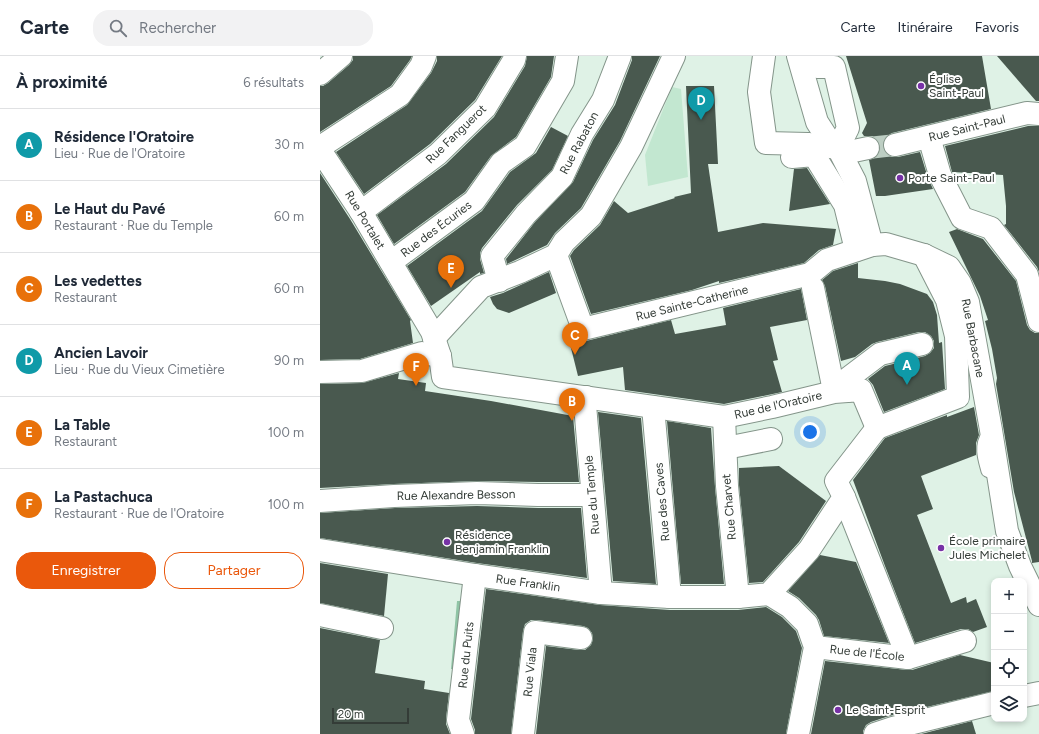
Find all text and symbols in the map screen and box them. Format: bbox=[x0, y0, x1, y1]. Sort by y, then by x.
search box bbox=[93, 10, 373, 46]
text: Carte bbox=[20, 16, 69, 39]
icon: search bbox=[107, 17, 129, 39]
text: Rechercher bbox=[139, 19, 216, 37]
text: Carte bbox=[841, 19, 875, 36]
text: Itinéraire bbox=[897, 19, 953, 36]
text: Favoris bbox=[975, 19, 1019, 36]
text: À proximité bbox=[16, 72, 107, 92]
place label: Église Saint-Paul bbox=[929, 72, 984, 100]
text: 6 résultats bbox=[243, 75, 304, 90]
marker: Église Saint-Paul bbox=[916, 81, 926, 91]
pin: D bbox=[688, 87, 714, 120]
street label: Rue Fanguerot bbox=[423, 101, 490, 166]
street label: Rue Rabaton bbox=[557, 109, 601, 177]
street label: Rue Saint-Paul bbox=[927, 112, 1007, 144]
text: Résidence l'Oratoire bbox=[54, 128, 194, 146]
text: A bbox=[24, 137, 34, 152]
text: 30 m bbox=[274, 137, 304, 152]
text: Lieu · Rue de l'Oratoire bbox=[54, 146, 185, 161]
place label: Porte Saint-Paul bbox=[908, 171, 995, 185]
marker: Porte Saint-Paul bbox=[895, 173, 905, 183]
street label: Rue Portalet bbox=[342, 188, 388, 252]
street label: Rue des Écuries bbox=[398, 198, 475, 260]
text: Le Haut du Pavé bbox=[54, 200, 165, 218]
text: B bbox=[25, 209, 33, 224]
text: 60 m bbox=[274, 209, 304, 224]
text: Restaurant · Rue du Temple bbox=[54, 218, 213, 233]
pin: E bbox=[438, 255, 464, 288]
text: Les vedettes bbox=[54, 272, 142, 290]
text: C bbox=[24, 281, 34, 296]
text: 60 m bbox=[274, 281, 304, 296]
street label: Rue Sainte-Catherine bbox=[634, 282, 750, 324]
text: Restaurant bbox=[54, 290, 117, 305]
street label: Rue Barbacane bbox=[958, 297, 988, 379]
pin: C bbox=[562, 322, 588, 355]
text: Ancien Lavoir bbox=[54, 344, 148, 362]
pin: A bbox=[894, 352, 920, 385]
text: D bbox=[24, 353, 34, 368]
text: 90 m bbox=[274, 353, 304, 368]
pin: F bbox=[403, 353, 429, 386]
text: Lieu · Rue du Vieux Cimetière bbox=[54, 362, 224, 377]
pin: B bbox=[559, 388, 585, 421]
street label: Rue de l'Oratoire bbox=[733, 388, 824, 422]
text: La Table bbox=[54, 416, 110, 434]
your location bbox=[800, 422, 820, 442]
text: E bbox=[25, 425, 33, 440]
text: 100 m bbox=[268, 425, 304, 440]
text: Restaurant bbox=[54, 434, 117, 449]
street label: Rue du Temple bbox=[582, 454, 602, 535]
street label: Rue des Caves bbox=[652, 462, 672, 542]
street label: Rue Charvet bbox=[719, 473, 739, 541]
street label: Rue Alexandre Besson bbox=[397, 487, 516, 503]
text: La Pastachuca bbox=[54, 488, 153, 506]
text: F bbox=[25, 497, 33, 512]
text: 100 m bbox=[268, 497, 304, 512]
text: Restaurant · Rue de l'Oratoire bbox=[54, 506, 224, 521]
place label: Résidence Benjamin Franklin bbox=[455, 528, 549, 556]
place label: École primaire Jules Michelet bbox=[949, 534, 1026, 562]
marker: Résidence Benjamin Franklin bbox=[442, 537, 452, 547]
marker: École primaire Jules Michelet bbox=[936, 543, 946, 553]
button: Enregistrer bbox=[16, 552, 156, 589]
button: Partager bbox=[164, 552, 304, 589]
street label: Rue Franklin bbox=[495, 572, 561, 594]
map controls bbox=[991, 578, 1027, 722]
button: + bbox=[991, 578, 1027, 614]
button: − bbox=[991, 614, 1027, 650]
street label: Rue du Puits bbox=[456, 621, 477, 689]
street label: Rue de l'École bbox=[829, 642, 906, 664]
street label: Rue Viala bbox=[520, 647, 540, 697]
button: locate bbox=[991, 650, 1027, 686]
button: layers bbox=[991, 686, 1027, 722]
place label: Le Saint-Esprit bbox=[846, 703, 926, 717]
marker: Le Saint-Esprit bbox=[833, 705, 843, 715]
scale bar bbox=[332, 706, 409, 725]
text: 20 m bbox=[338, 708, 363, 721]

